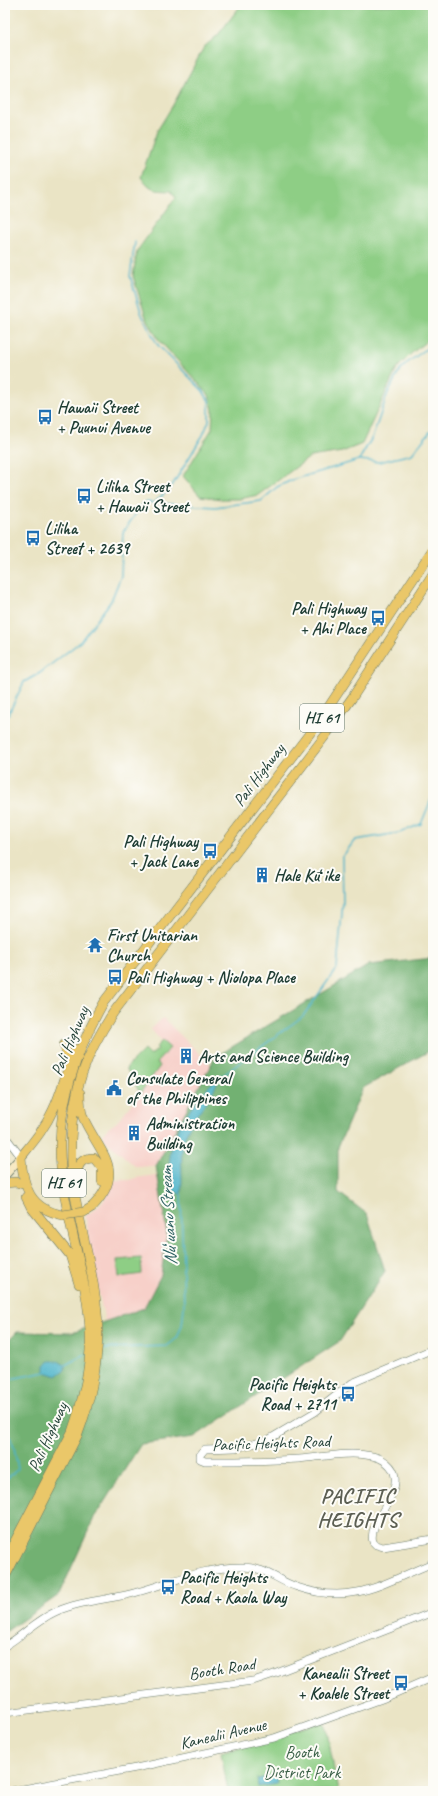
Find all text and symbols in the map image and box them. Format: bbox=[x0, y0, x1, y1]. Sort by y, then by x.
place label: Hawaii Street + Puunui Avenue bbox=[57, 397, 152, 438]
bus stop icon: Hawaii Street + Puunui Avenue bbox=[36, 408, 54, 426]
place label: Liliha Street + Hawaii Street bbox=[96, 476, 191, 517]
bus stop icon: Liliha Street + Hawaii Street bbox=[75, 487, 93, 505]
place label: Liliha Street + 2639 bbox=[45, 518, 132, 559]
bus stop icon: Liliha Street + 2639 bbox=[24, 529, 42, 547]
place label: Pali Highway + Ahi Place bbox=[291, 598, 367, 639]
bus stop icon: Pali Highway + Ahi Place bbox=[369, 609, 387, 627]
road number: HI 61 bbox=[300, 704, 344, 732]
street label: Pali Highway bbox=[229, 738, 290, 811]
place label: Pali Highway + Jack Lane bbox=[123, 831, 199, 872]
bus stop icon: Pali Highway + Jack Lane bbox=[201, 842, 219, 860]
place label: Hale Kūʻike bbox=[274, 865, 340, 886]
building icon: Hale Kūʻike bbox=[253, 866, 271, 884]
place label: First Unitarian Church bbox=[107, 925, 198, 966]
temple icon: First Unitarian Church bbox=[86, 936, 104, 954]
place label: Pali Highway + Niolopa Place bbox=[127, 967, 296, 988]
bus stop icon: Pali Highway + Niolopa Place bbox=[106, 968, 124, 986]
street label: Pali Highway bbox=[46, 1002, 94, 1079]
place label: Arts and Science Building bbox=[198, 1046, 350, 1067]
building icon: Arts and Science Building bbox=[177, 1047, 195, 1065]
place label: Consulate General of the Philippines bbox=[126, 1068, 234, 1109]
public building icon: Consulate General of the Philippines bbox=[105, 1079, 123, 1097]
place label: Administration Building bbox=[146, 1113, 235, 1154]
building icon: Administration Building bbox=[125, 1124, 143, 1142]
water label: Nuʻuanu Stream bbox=[154, 1164, 182, 1266]
road number: HI 61 bbox=[42, 1169, 86, 1197]
place label: Pacific Heights Road + 2711 bbox=[249, 1374, 338, 1415]
bus stop icon: Pacific Heights Road + 2711 bbox=[339, 1385, 357, 1403]
street label: Pali Highway bbox=[23, 1398, 73, 1475]
street label: Pacific Heights Road bbox=[212, 1430, 333, 1456]
district label: PACIFIC HEIGHTS bbox=[317, 1483, 402, 1533]
place label: Pacific Heights Road + Kaola Way bbox=[180, 1567, 288, 1608]
bus stop icon: Pacific Heights Road + Kaola Way bbox=[159, 1578, 177, 1596]
street label: Booth Road bbox=[187, 1653, 259, 1685]
place label: Kanealii Street + Koalele Street bbox=[298, 1663, 391, 1704]
bus stop icon: Kanealii Street + Koalele Street bbox=[392, 1674, 410, 1692]
street label: Kanealii Avenue bbox=[178, 1714, 270, 1754]
park label: Booth District Park bbox=[264, 1742, 342, 1783]

